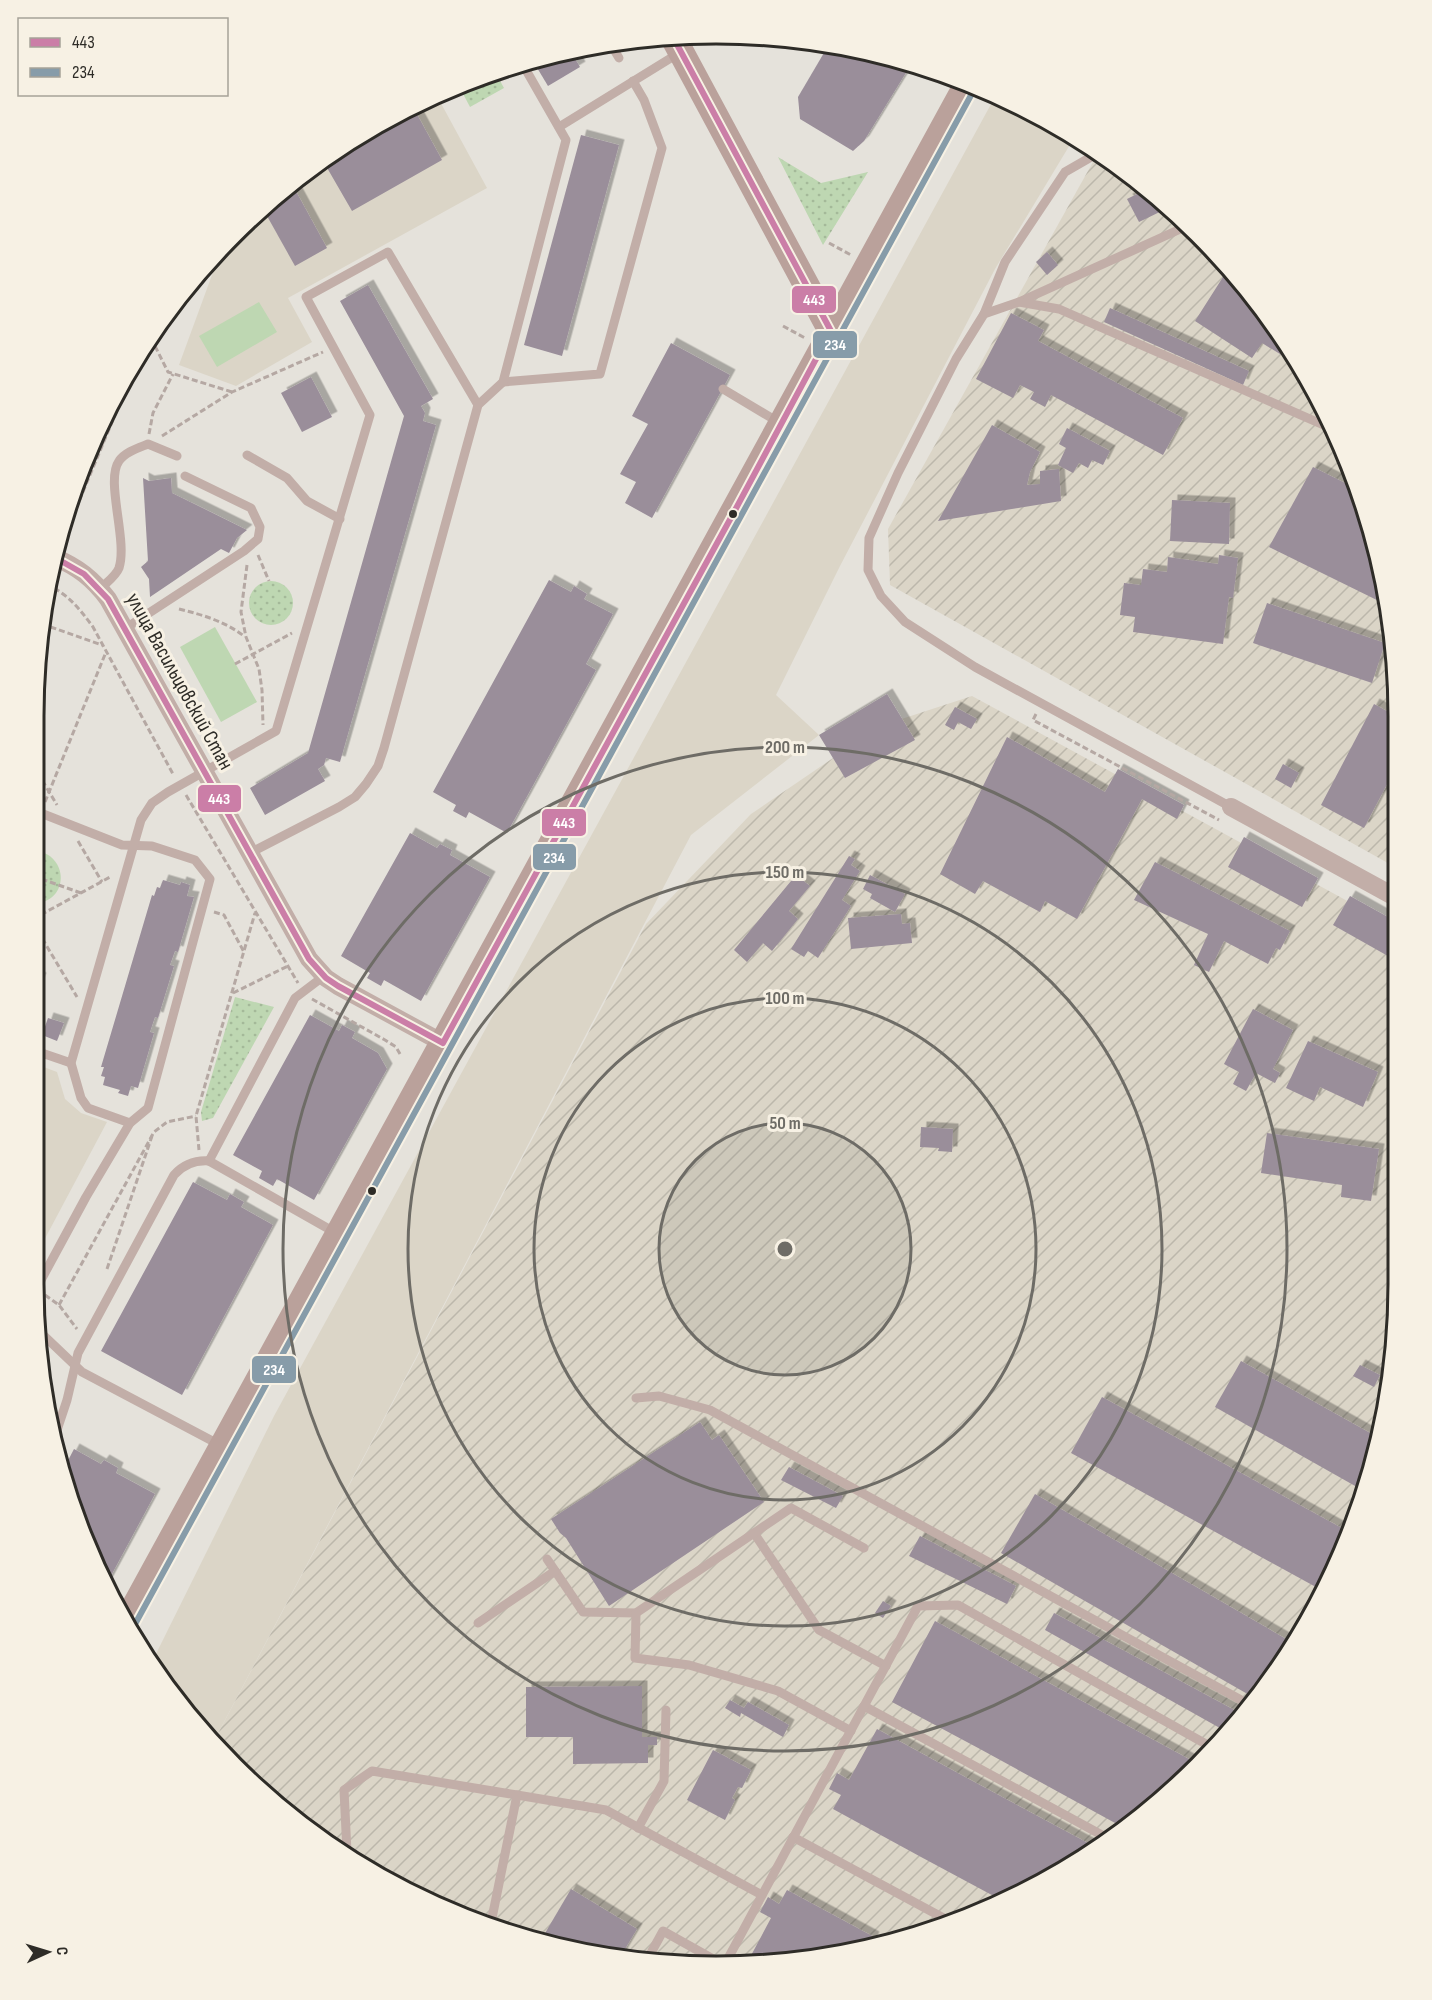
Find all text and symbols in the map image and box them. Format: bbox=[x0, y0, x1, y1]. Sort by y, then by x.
legend bbox=[18, 18, 228, 96]
text: 443 bbox=[72, 32, 95, 53]
text: 234 bbox=[72, 62, 95, 83]
line badge: 443 bbox=[791, 285, 837, 314]
text: 443 bbox=[803, 291, 825, 310]
line badge: 234 bbox=[812, 330, 858, 359]
text: 234 bbox=[824, 336, 846, 355]
unlabelled marker bbox=[727, 508, 739, 520]
street label: улица Васильцовский Стан bbox=[121, 588, 239, 774]
text: 200 m bbox=[765, 737, 805, 758]
line badge: 443 bbox=[197, 784, 242, 813]
text: 443 bbox=[208, 790, 230, 809]
line badge: 443 bbox=[541, 808, 587, 837]
text: 443 bbox=[553, 814, 575, 833]
line badge: 234 bbox=[532, 843, 577, 871]
text: 234 bbox=[543, 849, 565, 868]
text: 150 m bbox=[766, 862, 804, 883]
text: 100 m bbox=[766, 988, 805, 1009]
text: 50 m bbox=[769, 1113, 801, 1134]
unlabelled marker bbox=[366, 1185, 378, 1197]
centre of rings bbox=[775, 1239, 795, 1259]
line badge: 234 bbox=[251, 1355, 297, 1384]
text: 234 bbox=[263, 1361, 285, 1380]
north arrow bbox=[18, 1922, 78, 1982]
text: С bbox=[52, 1946, 71, 1956]

